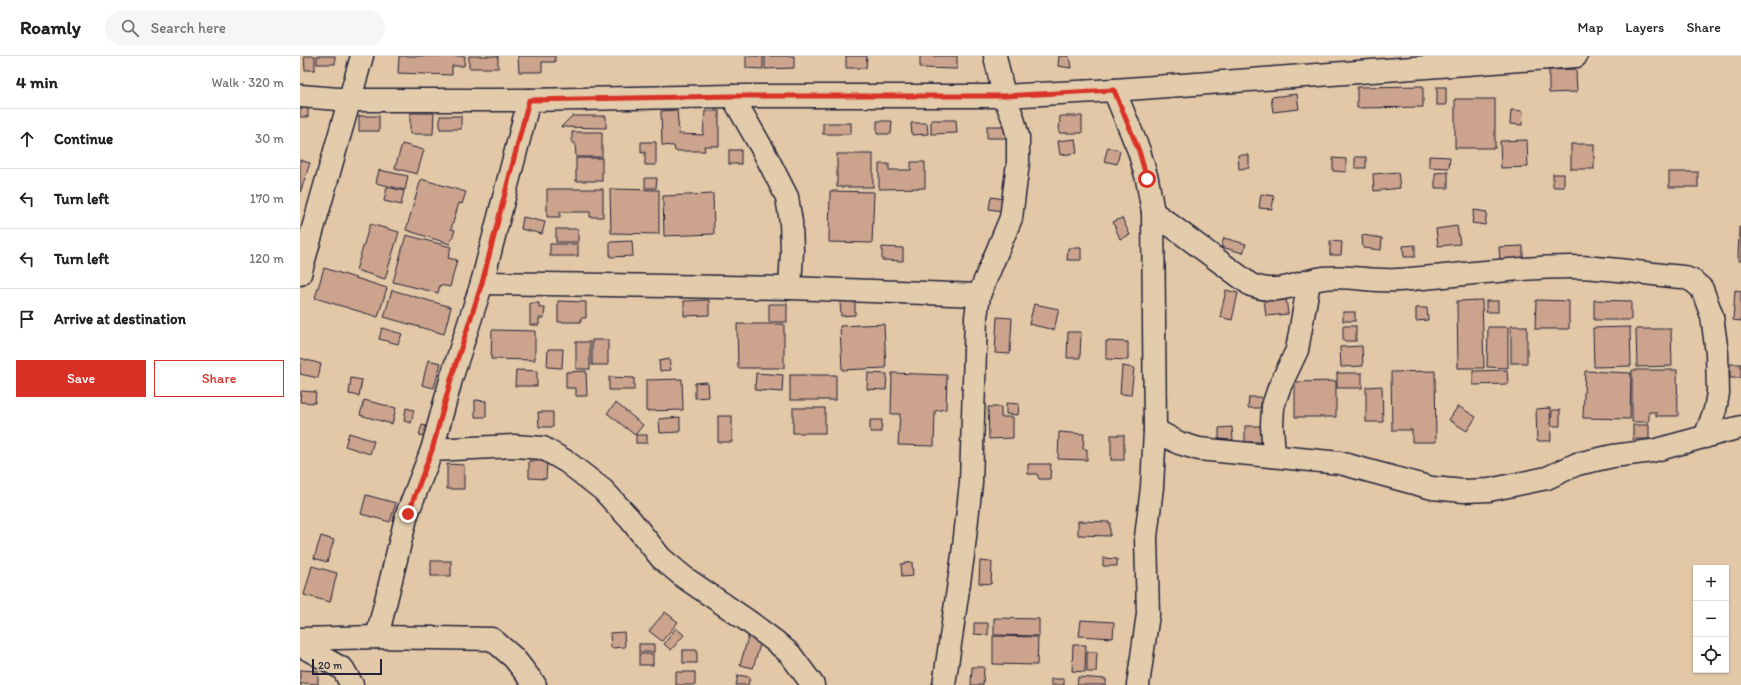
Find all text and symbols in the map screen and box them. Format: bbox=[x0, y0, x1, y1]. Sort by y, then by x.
search box bbox=[105, 10, 385, 46]
text: Roamly bbox=[20, 16, 81, 39]
icon: search bbox=[119, 17, 141, 39]
text: Search here bbox=[151, 19, 226, 37]
text: Map bbox=[1578, 19, 1603, 36]
text: Layers bbox=[1625, 19, 1664, 36]
text: Share bbox=[1686, 19, 1721, 36]
text: 4 min bbox=[16, 72, 58, 92]
text: Walk · 320 m bbox=[212, 75, 284, 90]
icon: ahead bbox=[16, 128, 38, 150]
text: Continue bbox=[54, 130, 113, 148]
text: 30 m bbox=[255, 131, 284, 146]
route start bbox=[1138, 170, 1156, 188]
icon: left bbox=[16, 188, 38, 210]
text: Turn left bbox=[54, 190, 109, 208]
text: 170 m bbox=[250, 191, 284, 206]
icon: left bbox=[16, 248, 38, 270]
text: Turn left bbox=[54, 250, 109, 268]
text: 120 m bbox=[249, 251, 284, 266]
icon: arrive bbox=[16, 308, 38, 330]
text: Arrive at destination bbox=[54, 310, 186, 328]
button: Save bbox=[16, 360, 146, 397]
button: Share bbox=[154, 360, 284, 397]
route end bbox=[399, 505, 417, 523]
map controls bbox=[1693, 565, 1729, 673]
button: + bbox=[1693, 565, 1729, 601]
button: − bbox=[1693, 601, 1729, 637]
button: locate bbox=[1693, 637, 1729, 673]
scale bar bbox=[312, 657, 382, 676]
text: 20 m bbox=[318, 659, 342, 672]

